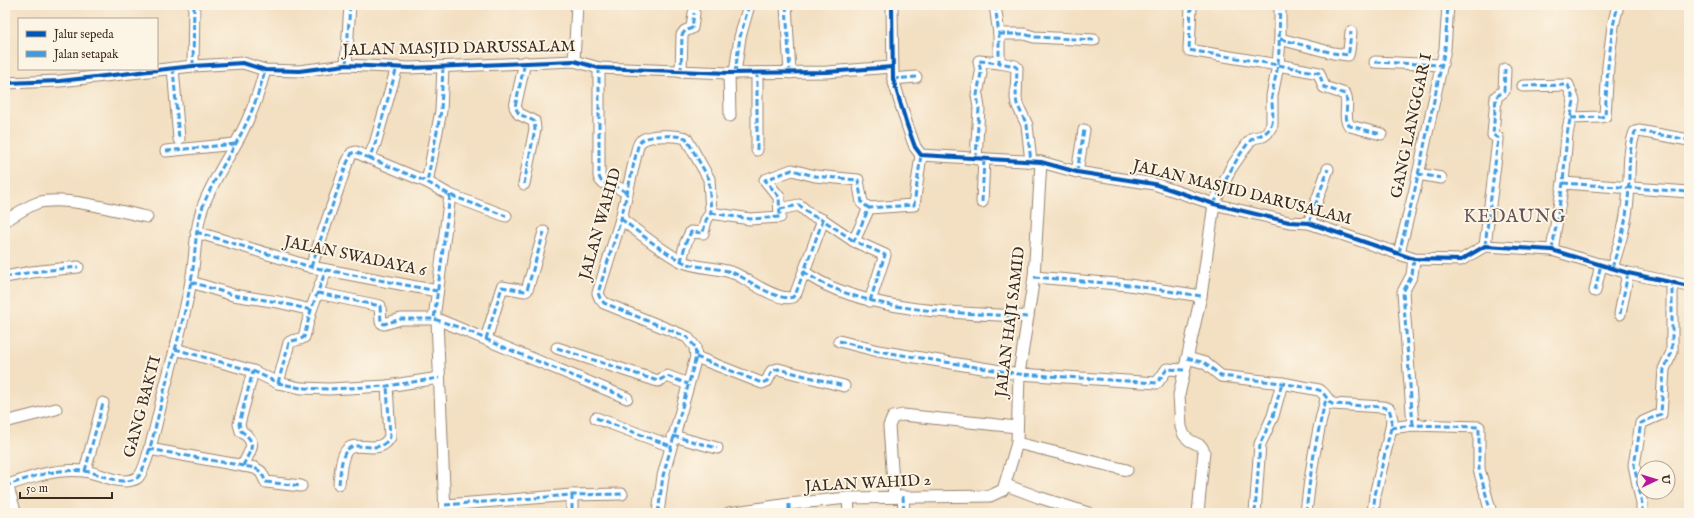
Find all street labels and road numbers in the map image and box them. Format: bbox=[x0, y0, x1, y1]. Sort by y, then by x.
street label: JALAN MASJID DARUSSALAM bbox=[340, 37, 576, 61]
street label: GANG LANGGAR I bbox=[1387, 52, 1437, 200]
street label: JALAN MASJID DARUSALAM bbox=[1129, 156, 1354, 230]
street label: JALAN WAHID bbox=[575, 166, 627, 284]
street label: JALAN SWADAYA 6 bbox=[280, 232, 428, 282]
street label: JALAN HAJI SAMID bbox=[992, 245, 1030, 400]
street label: GANG BAKTI bbox=[120, 354, 166, 460]
street label: JALAN WAHID 2 bbox=[802, 471, 932, 497]

